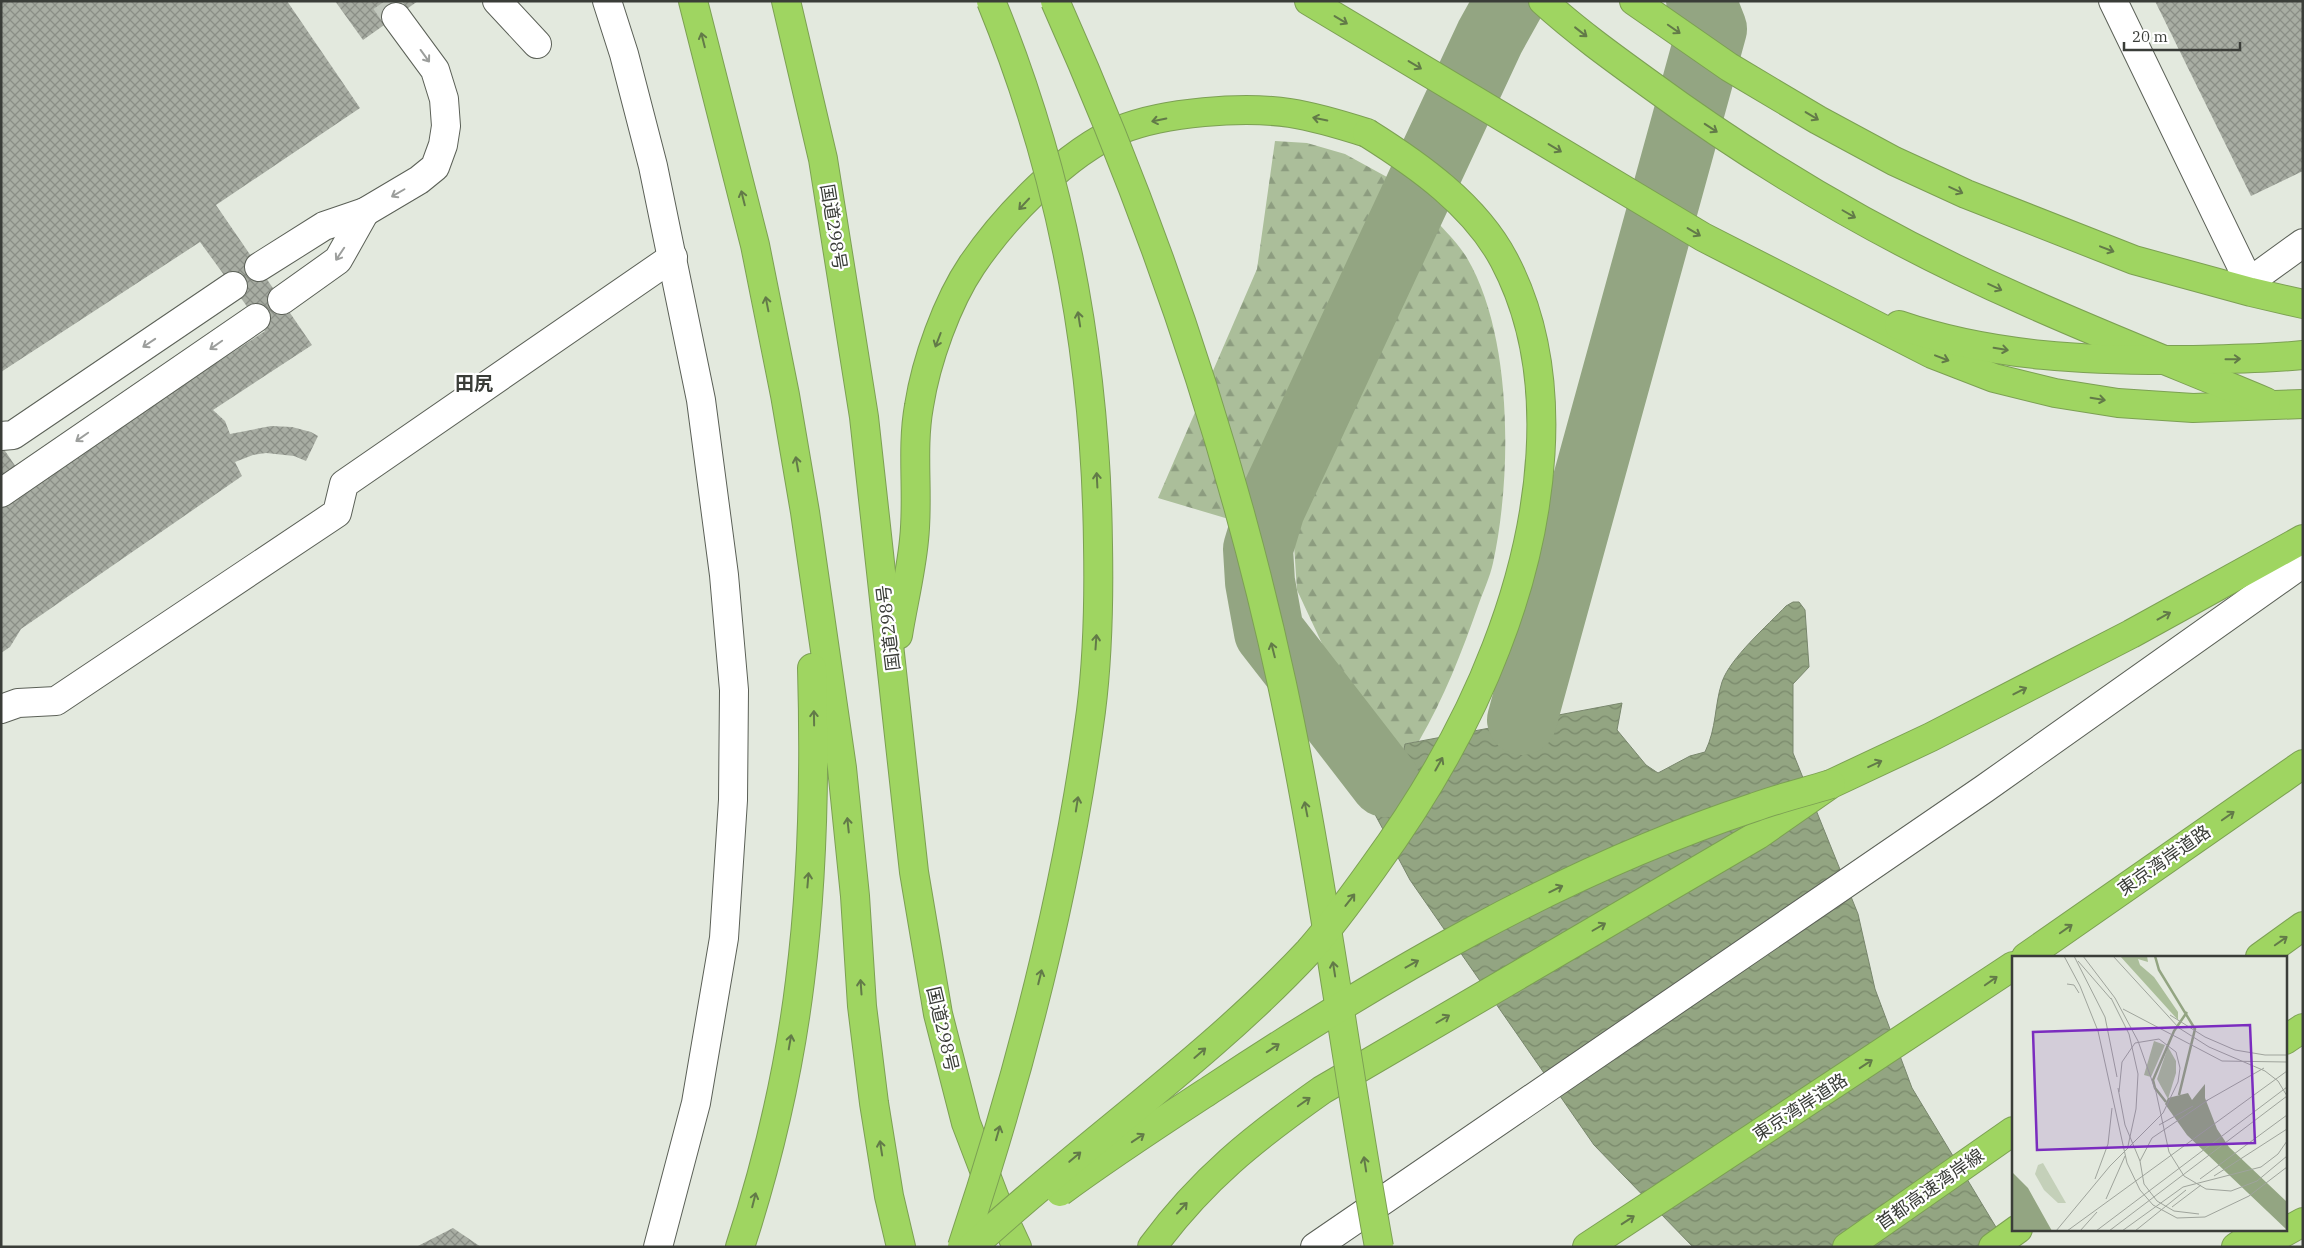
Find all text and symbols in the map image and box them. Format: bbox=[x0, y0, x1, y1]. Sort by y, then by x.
one-way arrow bbox=[1334, 16, 1348, 26]
scale bar bbox=[2124, 20, 2240, 52]
one-way arrow bbox=[1667, 24, 1681, 34]
one-way arrow bbox=[1574, 26, 1587, 37]
text: 20 m bbox=[2132, 27, 2168, 46]
one-way arrow bbox=[698, 33, 707, 49]
one-way arrow bbox=[420, 49, 430, 63]
one-way arrow bbox=[1408, 60, 1422, 70]
one-way arrow bbox=[1804, 111, 1818, 121]
one-way arrow bbox=[1313, 114, 1329, 124]
one-way arrow bbox=[1152, 116, 1168, 125]
one-way arrow bbox=[1704, 124, 1718, 134]
one-way arrow bbox=[1547, 144, 1561, 154]
street label: 国道298号 bbox=[816, 183, 852, 271]
one-way arrow bbox=[1948, 185, 1963, 195]
one-way arrow bbox=[392, 188, 406, 198]
one-way arrow bbox=[738, 190, 747, 206]
one-way arrow bbox=[1018, 197, 1030, 210]
one-way arrow bbox=[1842, 209, 1856, 219]
one-way arrow bbox=[1687, 227, 1701, 237]
one-way arrow bbox=[2099, 245, 2114, 255]
one-way arrow bbox=[335, 247, 345, 261]
one-way arrow bbox=[1987, 282, 2002, 292]
one-way arrow bbox=[762, 296, 771, 312]
one-way arrow bbox=[1074, 311, 1084, 327]
one-way arrow bbox=[933, 332, 942, 347]
one-way arrow bbox=[142, 337, 156, 348]
one-way arrow bbox=[209, 340, 223, 350]
one-way arrow bbox=[1992, 345, 2008, 355]
one-way arrow bbox=[1934, 354, 1949, 363]
one-way arrow bbox=[2224, 354, 2240, 364]
district label: 田尻 bbox=[455, 371, 493, 395]
one-way arrow bbox=[2090, 395, 2106, 405]
one-way arrow bbox=[75, 432, 89, 442]
one-way arrow bbox=[792, 456, 802, 472]
one-way arrow bbox=[1093, 472, 1102, 488]
street label: 国道298号 bbox=[871, 584, 905, 672]
one-way arrow bbox=[2156, 610, 2171, 620]
one-way arrow bbox=[1091, 635, 1100, 651]
one-way arrow bbox=[1268, 642, 1277, 658]
one-way arrow bbox=[2013, 686, 2028, 696]
one-way arrow bbox=[809, 710, 818, 726]
one-way arrow bbox=[1434, 757, 1444, 772]
one-way arrow bbox=[1867, 758, 1882, 768]
one-way arrow bbox=[1072, 796, 1082, 812]
one-way arrow bbox=[1301, 801, 1311, 817]
one-way arrow bbox=[2221, 811, 2235, 821]
one-way arrow bbox=[843, 818, 853, 834]
street label: 東京湾岸道路 bbox=[2113, 820, 2215, 900]
one-way arrow bbox=[804, 873, 813, 889]
one-way arrow bbox=[1548, 884, 1563, 893]
one-way arrow bbox=[1345, 893, 1355, 907]
one-way arrow bbox=[1591, 922, 1605, 932]
one-way arrow bbox=[2058, 924, 2072, 934]
one-way arrow bbox=[2274, 936, 2287, 947]
inset map bbox=[2012, 956, 2286, 1230]
one-way arrow bbox=[1404, 958, 1419, 968]
one-way arrow bbox=[1329, 962, 1339, 978]
one-way arrow bbox=[1036, 969, 1045, 985]
one-way arrow bbox=[1984, 976, 1998, 986]
one-way arrow bbox=[856, 979, 866, 995]
street label: 国道298号 bbox=[922, 984, 964, 1074]
one-way arrow bbox=[1436, 1013, 1450, 1023]
one-way arrow bbox=[785, 1034, 795, 1050]
one-way arrow bbox=[1266, 1043, 1280, 1053]
one-way arrow bbox=[1193, 1047, 1206, 1059]
one-way arrow bbox=[1859, 1058, 1873, 1068]
street label: 東京湾岸道路 bbox=[1748, 1068, 1852, 1146]
one-way arrow bbox=[1297, 1097, 1311, 1107]
one-way arrow bbox=[993, 1126, 1003, 1142]
one-way arrow bbox=[1130, 1132, 1144, 1142]
one-way arrow bbox=[876, 1141, 886, 1157]
street label: 首都高速湾岸線 bbox=[1872, 1143, 1988, 1235]
one-way arrow bbox=[1068, 1152, 1081, 1163]
one-way arrow bbox=[1360, 1157, 1370, 1173]
one-way arrow bbox=[750, 1193, 759, 1209]
one-way arrow bbox=[1176, 1202, 1188, 1215]
one-way arrow bbox=[1621, 1215, 1635, 1225]

